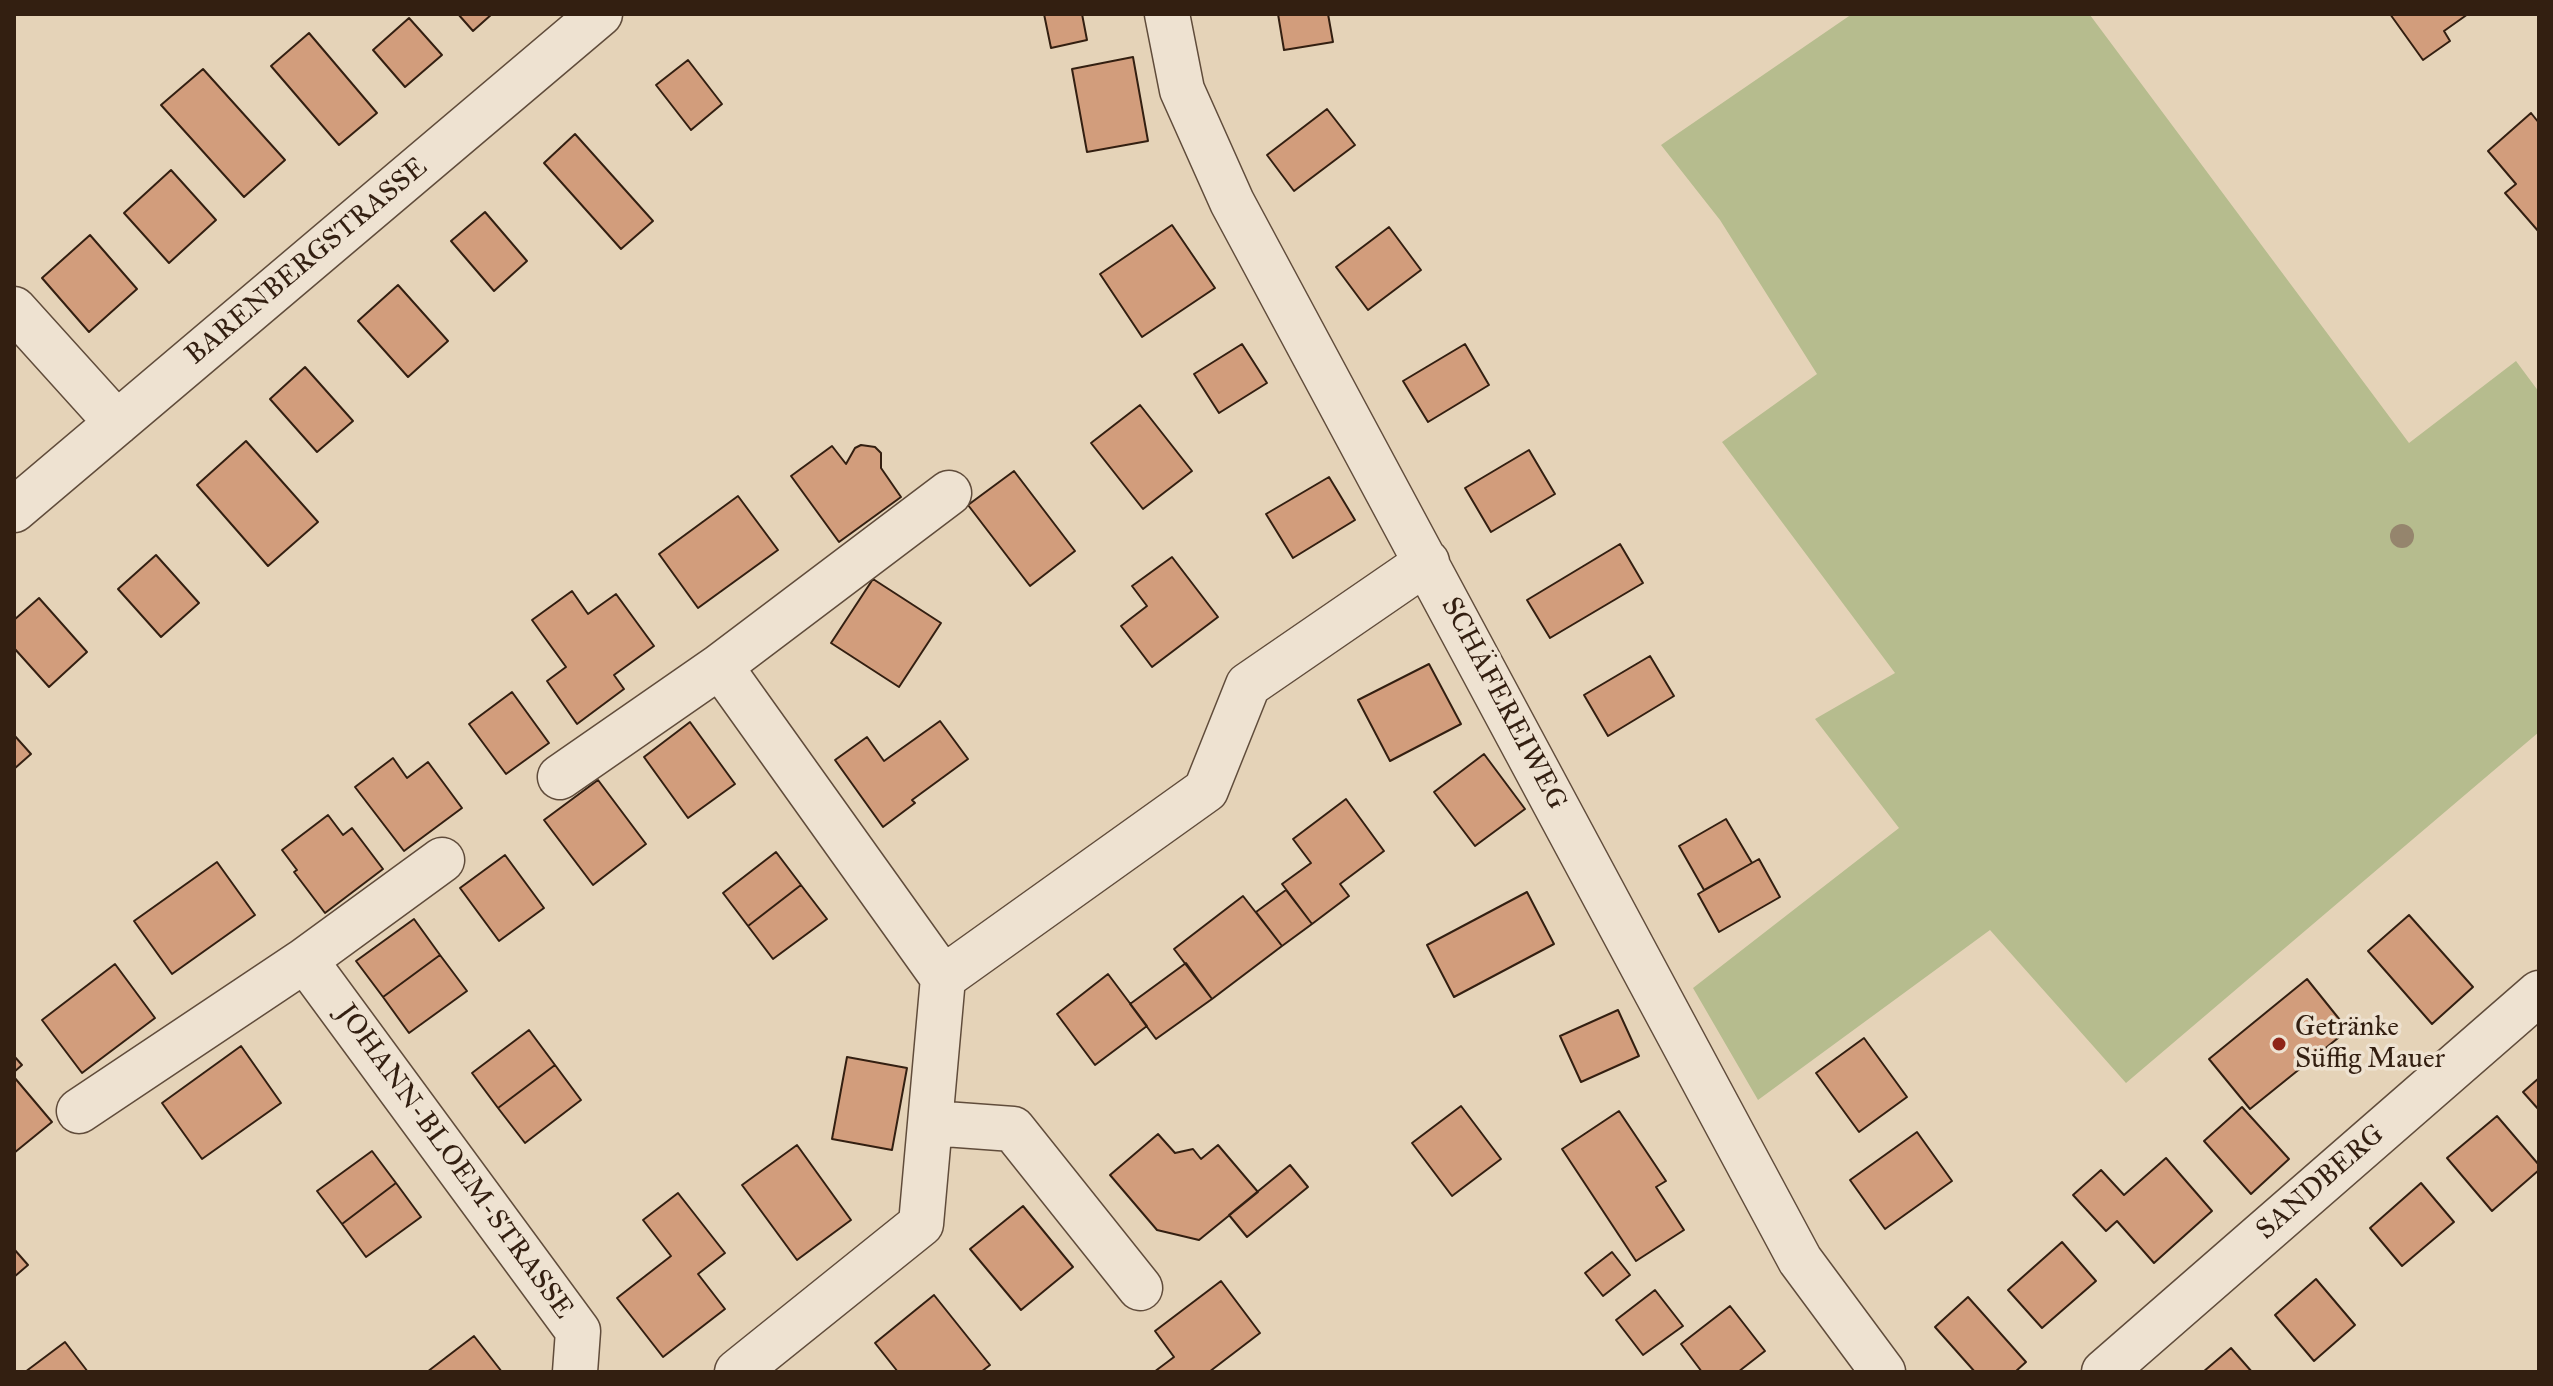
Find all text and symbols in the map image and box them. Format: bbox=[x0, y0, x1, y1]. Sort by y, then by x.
street label: BARENBERGSTRASSE bbox=[179, 151, 435, 373]
street label: SCHÄFEREIWEG bbox=[1433, 592, 1573, 816]
street label: JOHANN-BLOEM-STRASSE bbox=[329, 998, 579, 1326]
place label: Getränke Süffig Mauer bbox=[2295, 1011, 2445, 1077]
marker: Getränke Süffig Mauer bbox=[2270, 1035, 2288, 1053]
street label: SANDBERG bbox=[2250, 1118, 2392, 1248]

